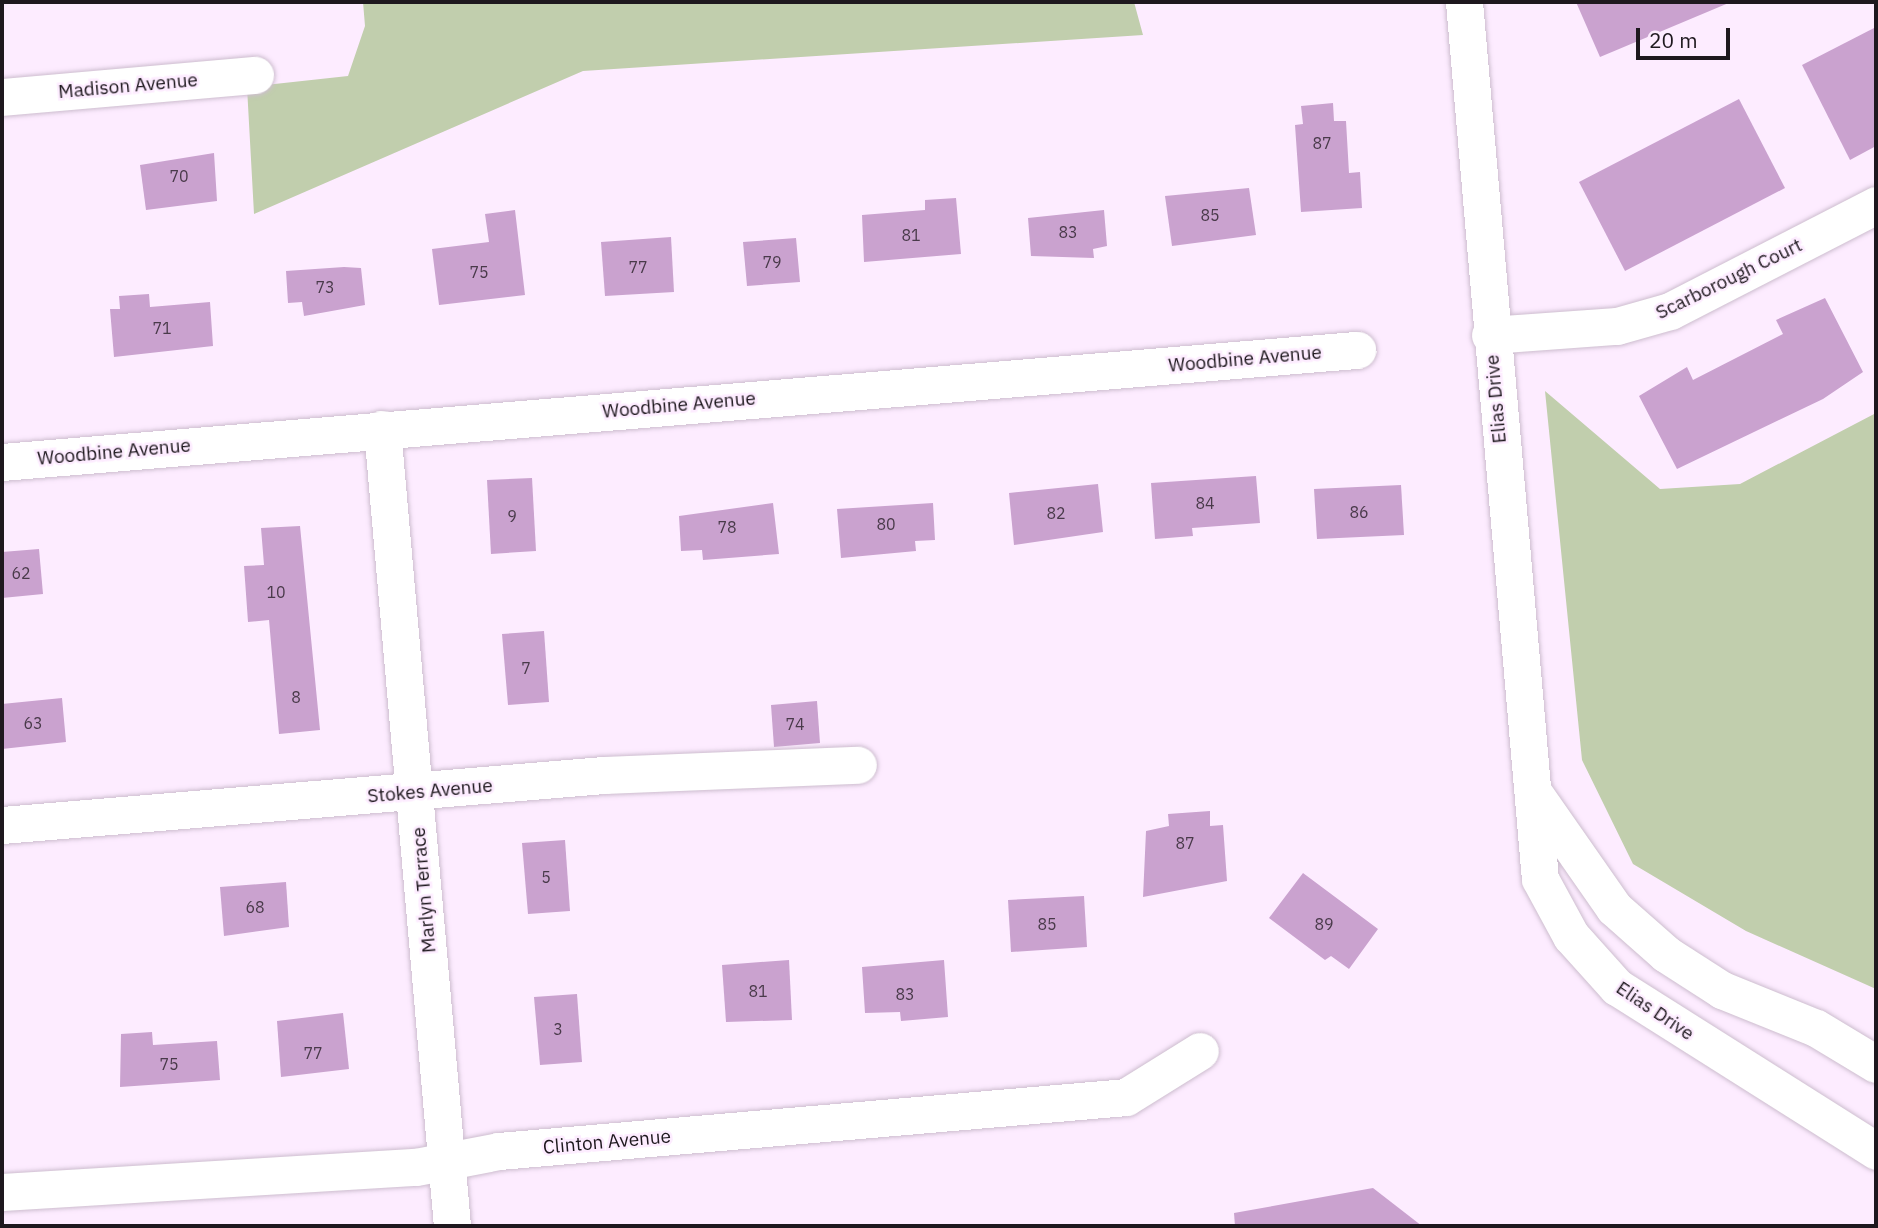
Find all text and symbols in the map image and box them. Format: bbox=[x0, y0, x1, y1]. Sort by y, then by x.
scale bar bbox=[1640, 14, 1734, 58]
text: 20 m bbox=[1649, 26, 1698, 54]
street label: Madison Avenue bbox=[57, 69, 199, 103]
house number: 87 bbox=[1312, 133, 1332, 153]
house number: 70 bbox=[169, 166, 189, 186]
house number: 85 bbox=[1200, 205, 1220, 225]
house number: 83 bbox=[1058, 222, 1078, 242]
house number: 81 bbox=[901, 225, 921, 245]
street label: Scarborough Court bbox=[1652, 234, 1806, 324]
house number: 79 bbox=[762, 252, 782, 272]
house number: 77 bbox=[628, 257, 648, 277]
house number: 75 bbox=[469, 262, 489, 282]
house number: 73 bbox=[315, 277, 335, 297]
house number: 71 bbox=[152, 318, 172, 338]
street label: Woodbine Avenue bbox=[1167, 341, 1323, 377]
street label: Elias Drive bbox=[1481, 354, 1511, 444]
street label: Woodbine Avenue bbox=[601, 387, 757, 423]
street label: Woodbine Avenue bbox=[36, 434, 192, 470]
house number: 84 bbox=[1195, 493, 1215, 513]
house number: 86 bbox=[1349, 502, 1369, 522]
house number: 82 bbox=[1046, 503, 1066, 523]
house number: 9 bbox=[507, 506, 517, 526]
house number: 80 bbox=[876, 514, 896, 534]
house number: 78 bbox=[717, 517, 737, 537]
house number: 62 bbox=[11, 563, 31, 583]
house number: 10 bbox=[266, 582, 286, 602]
house number: 7 bbox=[521, 658, 531, 678]
house number: 8 bbox=[291, 687, 301, 707]
house number: 63 bbox=[23, 713, 43, 733]
house number: 74 bbox=[785, 714, 805, 734]
street label: Stokes Avenue bbox=[366, 774, 494, 808]
street label: Marlyn Terrace bbox=[407, 826, 441, 954]
house number: 87 bbox=[1175, 833, 1195, 853]
house number: 5 bbox=[541, 867, 551, 887]
house number: 68 bbox=[245, 897, 265, 917]
house number: 85 bbox=[1037, 914, 1057, 934]
house number: 89 bbox=[1314, 914, 1334, 934]
street label: Elias Drive bbox=[1612, 977, 1698, 1045]
house number: 81 bbox=[748, 981, 768, 1001]
house number: 83 bbox=[895, 984, 915, 1004]
house number: 3 bbox=[553, 1019, 563, 1039]
house number: 77 bbox=[303, 1043, 323, 1063]
house number: 75 bbox=[159, 1054, 179, 1074]
street label: Clinton Avenue bbox=[542, 1125, 672, 1159]

